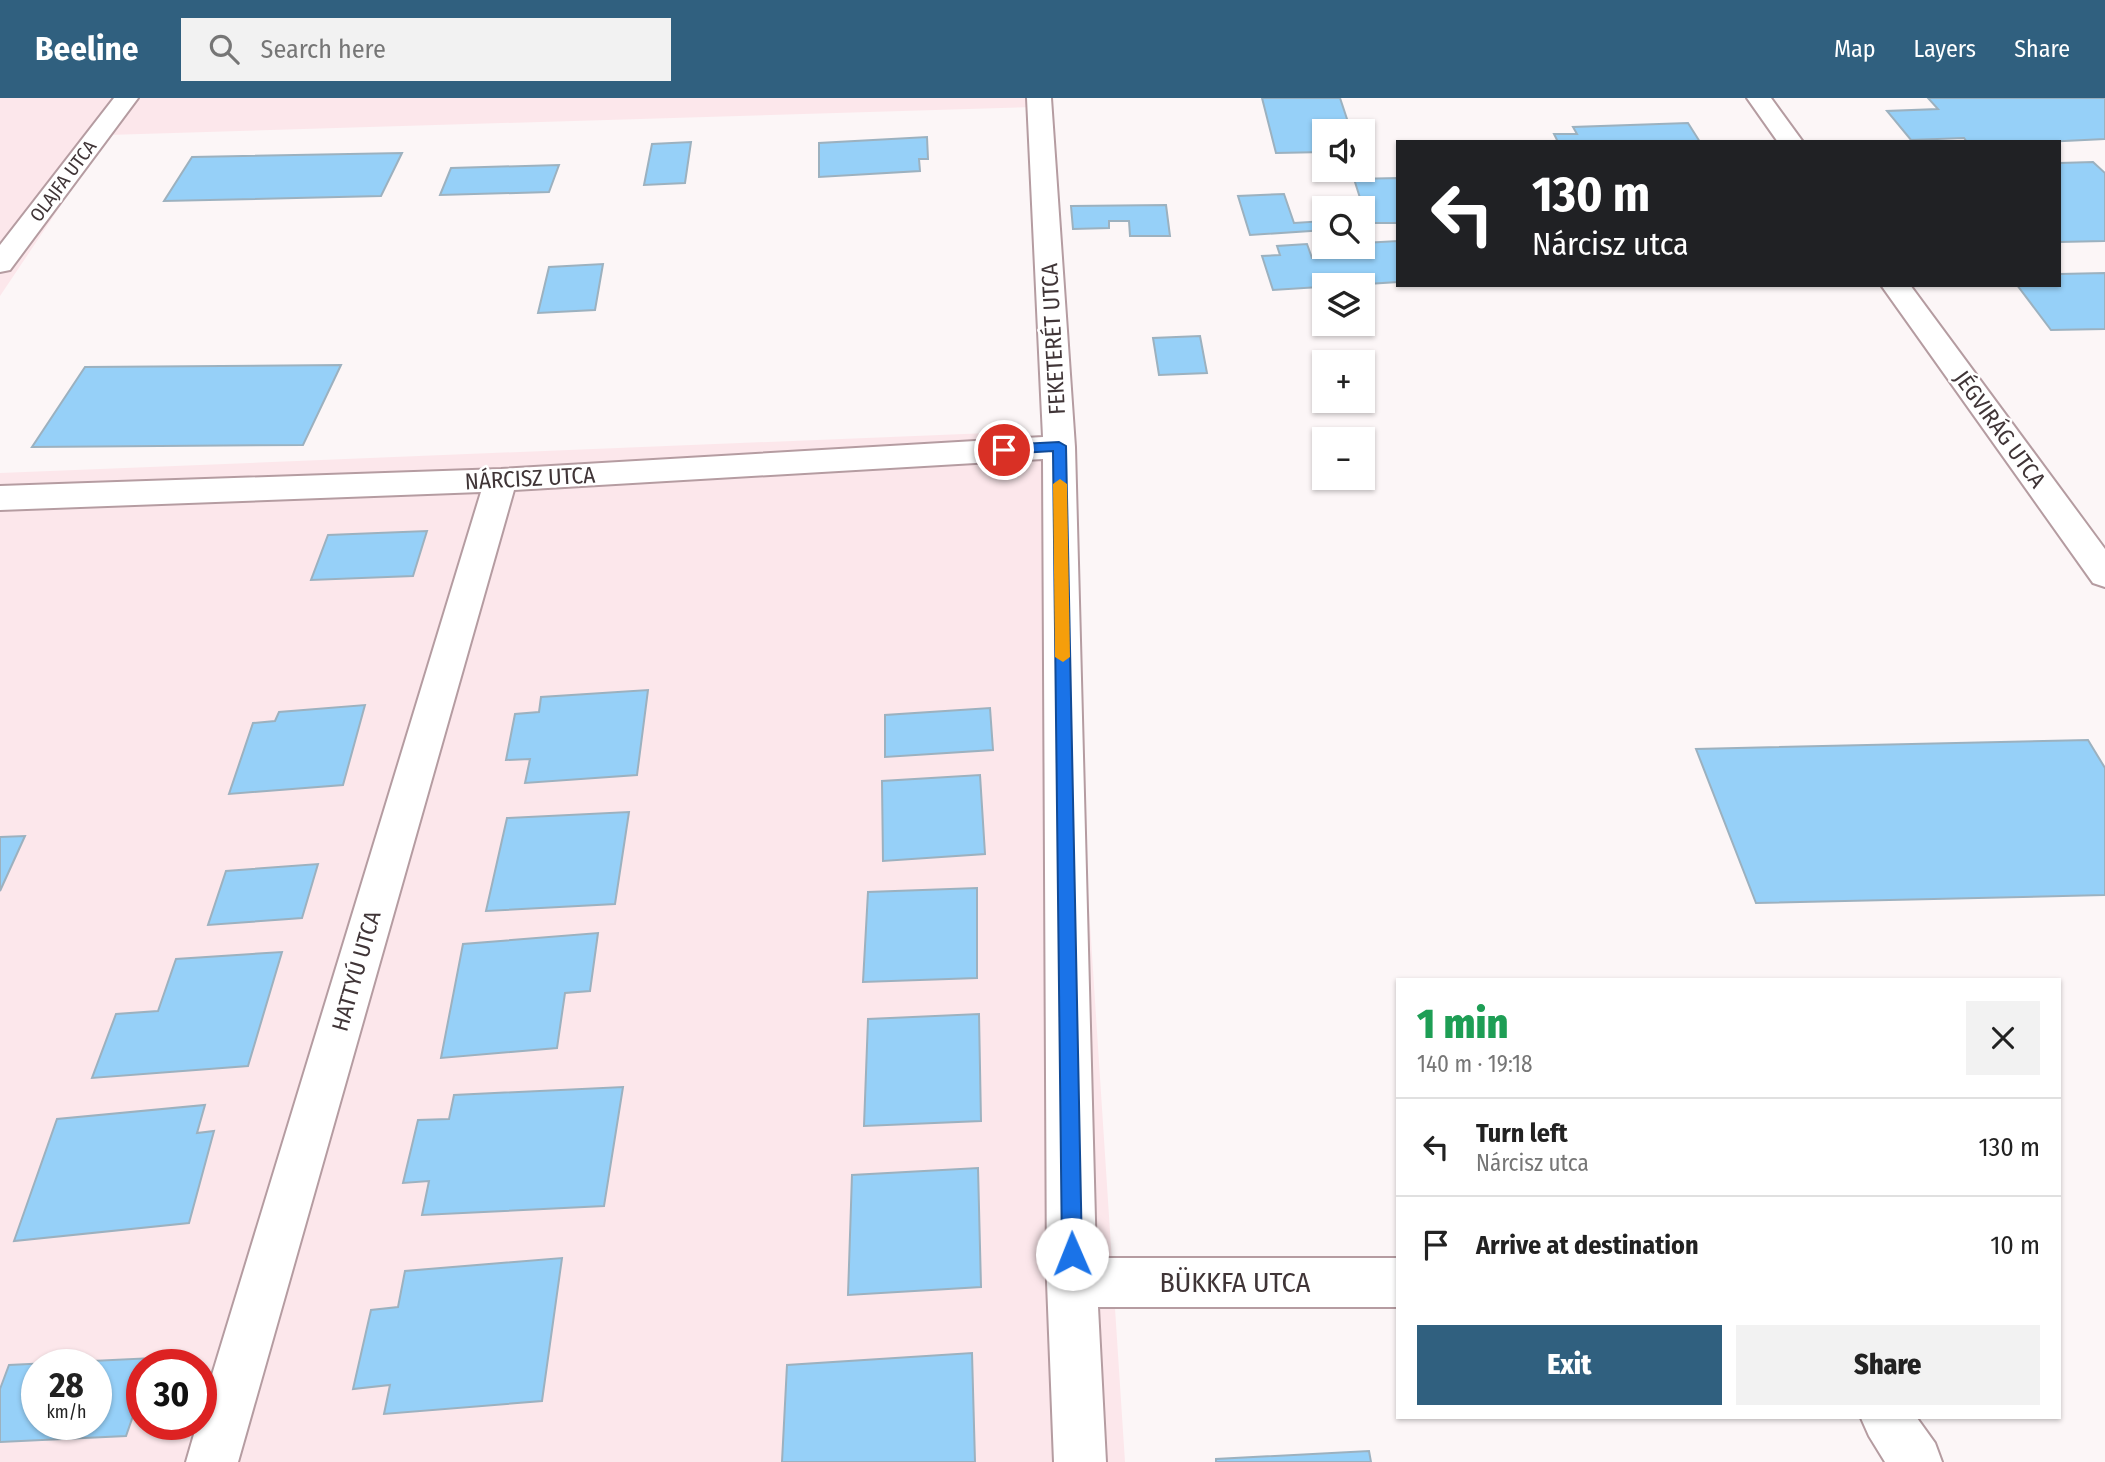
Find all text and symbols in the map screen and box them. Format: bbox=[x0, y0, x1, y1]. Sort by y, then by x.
search box bbox=[181, 18, 671, 81]
text: Beeline bbox=[35, 29, 139, 69]
icon: search bbox=[205, 30, 243, 68]
text: Search here bbox=[261, 34, 386, 65]
text: Map bbox=[1834, 35, 1876, 63]
text: Layers bbox=[1914, 35, 1976, 63]
text: Share bbox=[2014, 35, 2070, 63]
map controls bbox=[1312, 119, 1375, 490]
button: sound bbox=[1312, 119, 1375, 182]
street label: OLAJFA UTCA bbox=[25, 136, 101, 226]
text: 130 m bbox=[1532, 165, 1650, 224]
icon: left bbox=[1417, 168, 1508, 259]
button: search bbox=[1312, 196, 1375, 259]
text: Nárcisz utca bbox=[1532, 225, 1689, 263]
street label: FEKETERÉT UTCA bbox=[1034, 262, 1071, 416]
button: layers bbox=[1312, 273, 1375, 336]
button: + bbox=[1312, 350, 1375, 413]
street label: JÉGVIRÁG UTCA bbox=[1948, 364, 2053, 493]
pin bbox=[974, 420, 1034, 480]
button: − bbox=[1312, 427, 1375, 490]
icon: arrive bbox=[985, 431, 1023, 469]
street label: NÁRCISZ UTCA bbox=[464, 460, 596, 495]
street label: HATTYÚ UTCA bbox=[325, 907, 387, 1034]
text: 1 min bbox=[1417, 999, 1508, 1049]
button: close bbox=[1966, 1001, 2040, 1075]
text: 140 m · 19:18 bbox=[1417, 1050, 1532, 1078]
text: Turn left bbox=[1476, 1118, 1568, 1149]
icon: left bbox=[1417, 1128, 1455, 1166]
text: 130 m bbox=[1978, 1132, 2040, 1163]
text: Nárcisz utca bbox=[1476, 1149, 1589, 1177]
position arrow bbox=[1035, 1217, 1109, 1291]
icon: arrive bbox=[1417, 1226, 1455, 1264]
text: Arrive at destination bbox=[1476, 1230, 1699, 1261]
text: 10 m bbox=[1990, 1230, 2040, 1261]
street label: BÜKKFA UTCA bbox=[1160, 1266, 1311, 1299]
button: Exit bbox=[1417, 1325, 1722, 1405]
button: Share bbox=[1736, 1325, 2040, 1405]
speed limit sign: 30 bbox=[126, 1349, 217, 1440]
text: 28 bbox=[49, 1364, 84, 1406]
text: km/h bbox=[46, 1401, 87, 1423]

